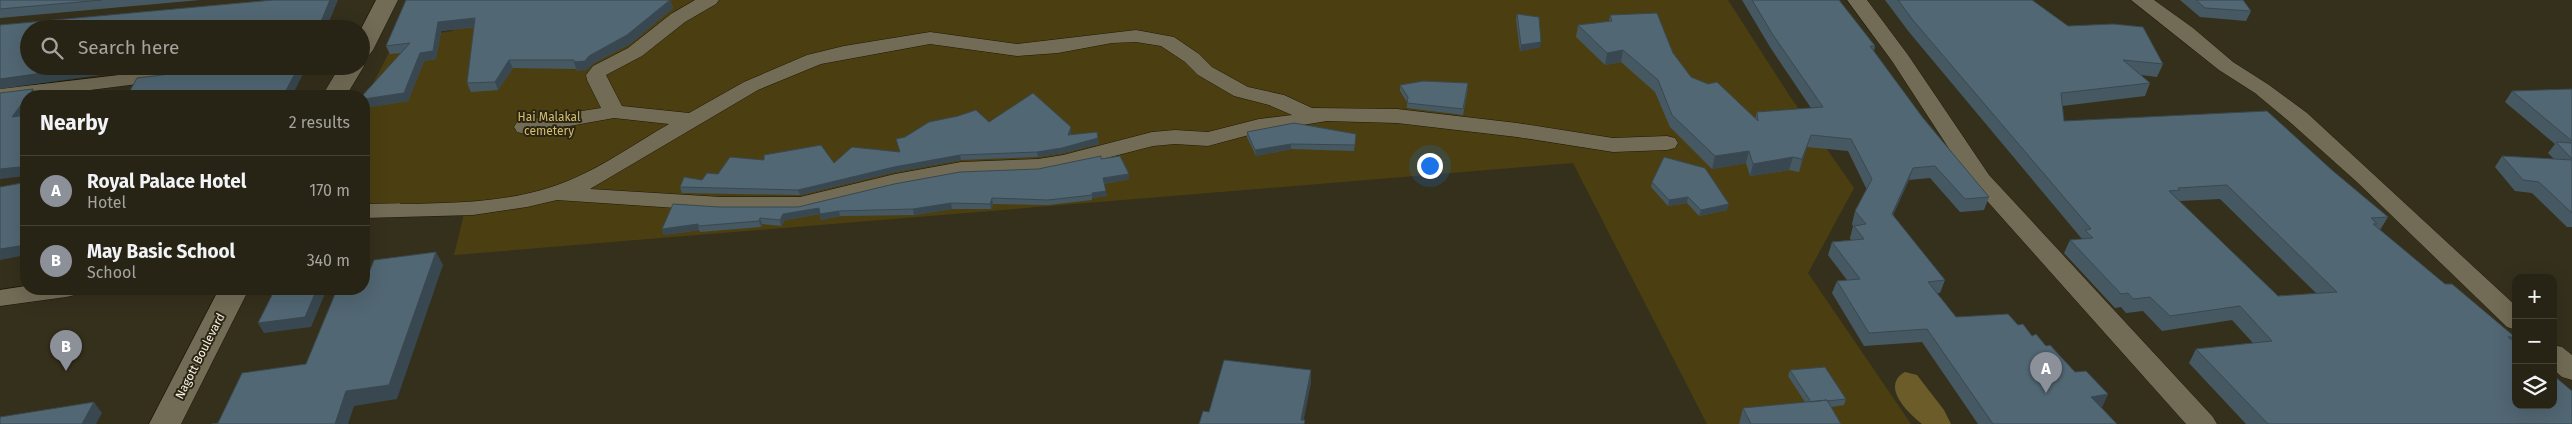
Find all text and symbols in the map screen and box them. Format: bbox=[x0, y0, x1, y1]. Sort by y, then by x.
search box bbox=[20, 20, 370, 75]
icon: search bbox=[38, 34, 66, 62]
text: Search here bbox=[78, 36, 179, 59]
text: Nearby bbox=[40, 110, 108, 136]
park label: Hai Malakal cemetery bbox=[518, 110, 581, 138]
text: 2 results bbox=[289, 113, 350, 132]
your location bbox=[1417, 153, 1443, 179]
text: Royal Palace Hotel bbox=[87, 170, 246, 193]
text: A bbox=[51, 181, 61, 200]
text: 170 m bbox=[309, 181, 350, 200]
text: Hotel bbox=[87, 193, 126, 212]
text: May Basic School bbox=[87, 240, 235, 263]
text: B bbox=[51, 251, 61, 270]
text: 340 m bbox=[307, 251, 350, 270]
text: School bbox=[87, 263, 136, 282]
map controls bbox=[2512, 274, 2557, 409]
button: + bbox=[2512, 274, 2557, 319]
street label: Nagott Boulevard bbox=[172, 311, 228, 401]
button: − bbox=[2512, 319, 2557, 364]
pin: B bbox=[50, 330, 82, 371]
pin: A bbox=[2030, 352, 2062, 393]
button: layers bbox=[2512, 364, 2557, 409]

